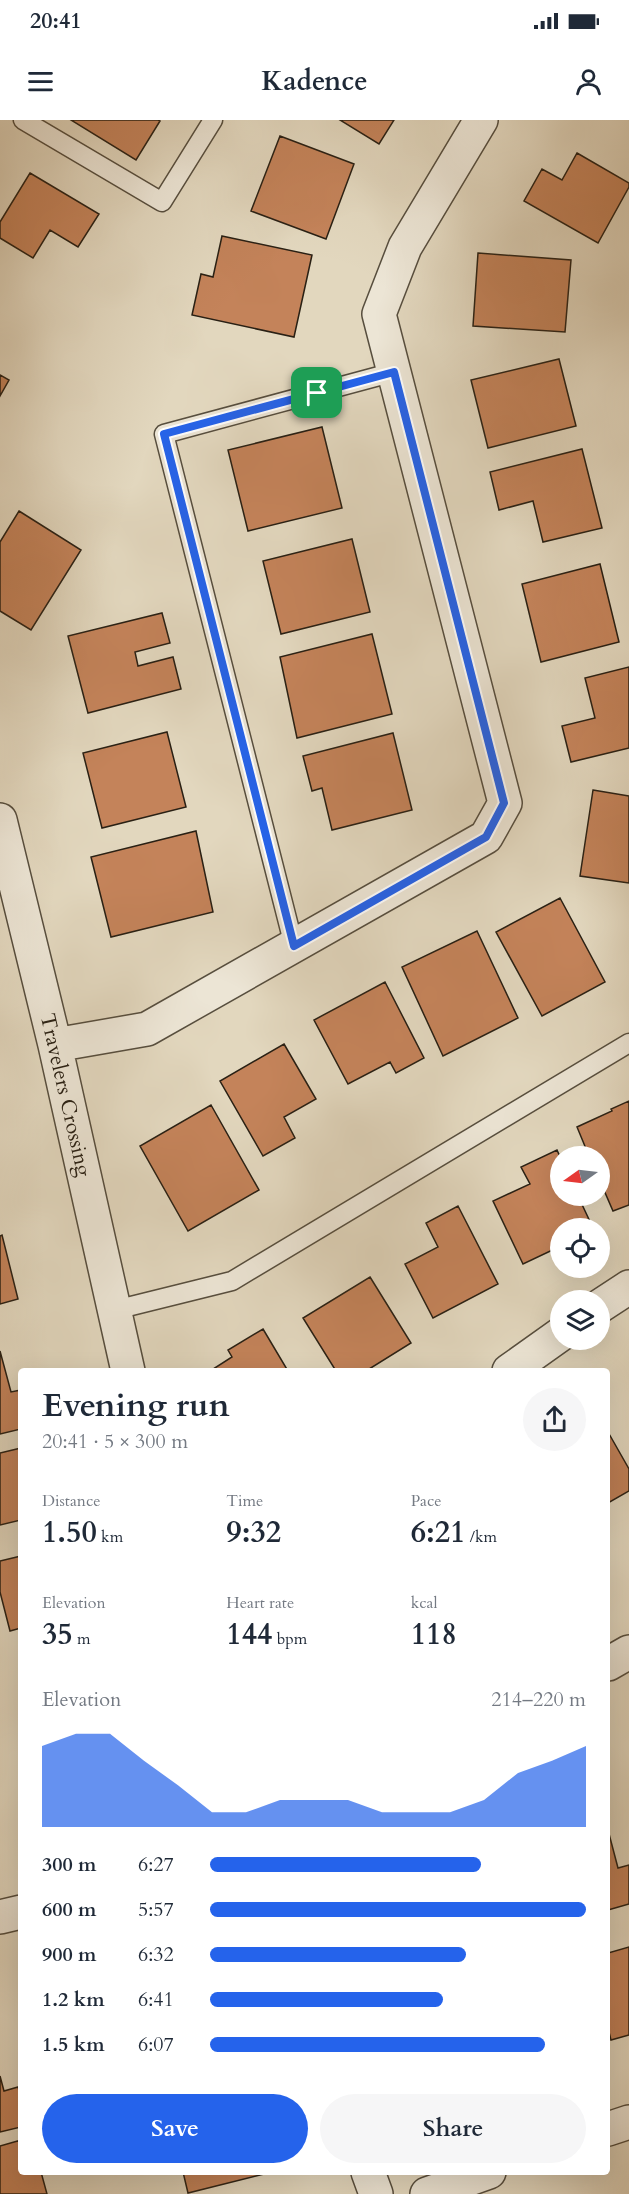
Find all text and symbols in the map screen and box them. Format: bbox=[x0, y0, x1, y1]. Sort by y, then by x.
text: 20:41 bbox=[30, 6, 81, 36]
text: Kadence bbox=[261, 63, 368, 100]
icon: menu bbox=[24, 65, 57, 98]
icon: person bbox=[572, 65, 605, 98]
pin bbox=[291, 367, 342, 418]
icon: arrive bbox=[300, 376, 333, 409]
street label: Travelers Crossing bbox=[33, 1011, 98, 1180]
north arrow bbox=[550, 1146, 610, 1206]
map controls bbox=[550, 1146, 610, 1350]
button: locate bbox=[550, 1218, 610, 1278]
button: layers bbox=[550, 1290, 610, 1350]
text: Evening run bbox=[42, 1383, 230, 1428]
button: share bbox=[523, 1388, 586, 1451]
text: 20:41 · 5 × 300 m bbox=[42, 1428, 188, 1455]
text: Distance bbox=[42, 1490, 100, 1512]
text: Time bbox=[226, 1490, 263, 1512]
text: Pace bbox=[411, 1490, 442, 1512]
text: 1.50 bbox=[42, 1512, 97, 1553]
text: 9:32 bbox=[226, 1512, 281, 1553]
text: 6:21 bbox=[411, 1512, 465, 1553]
text: km bbox=[97, 1526, 123, 1548]
text: /km bbox=[465, 1526, 497, 1548]
text: Elevation bbox=[42, 1592, 106, 1614]
text: Heart rate bbox=[226, 1592, 294, 1614]
text: kcal bbox=[411, 1592, 438, 1614]
text: 35 bbox=[42, 1614, 73, 1655]
text: 144 bbox=[226, 1614, 272, 1655]
text: 118 bbox=[411, 1614, 457, 1655]
text: m bbox=[73, 1628, 91, 1650]
text: bpm bbox=[272, 1628, 307, 1650]
text: Elevation bbox=[42, 1686, 121, 1713]
text: 214–220 m bbox=[491, 1686, 586, 1713]
text: 300 m bbox=[42, 1851, 97, 1878]
text: 6:27 bbox=[138, 1851, 174, 1878]
text: 600 m bbox=[42, 1896, 97, 1923]
text: 5:57 bbox=[138, 1896, 174, 1923]
text: 900 m bbox=[42, 1941, 97, 1968]
text: 6:32 bbox=[138, 1941, 174, 1968]
text: 1.2 km bbox=[42, 1986, 105, 2013]
text: 6:41 bbox=[138, 1986, 174, 2013]
text: 1.5 km bbox=[42, 2031, 105, 2058]
text: 6:07 bbox=[138, 2031, 174, 2058]
button: Save bbox=[42, 2094, 308, 2163]
button: Share bbox=[320, 2094, 586, 2163]

